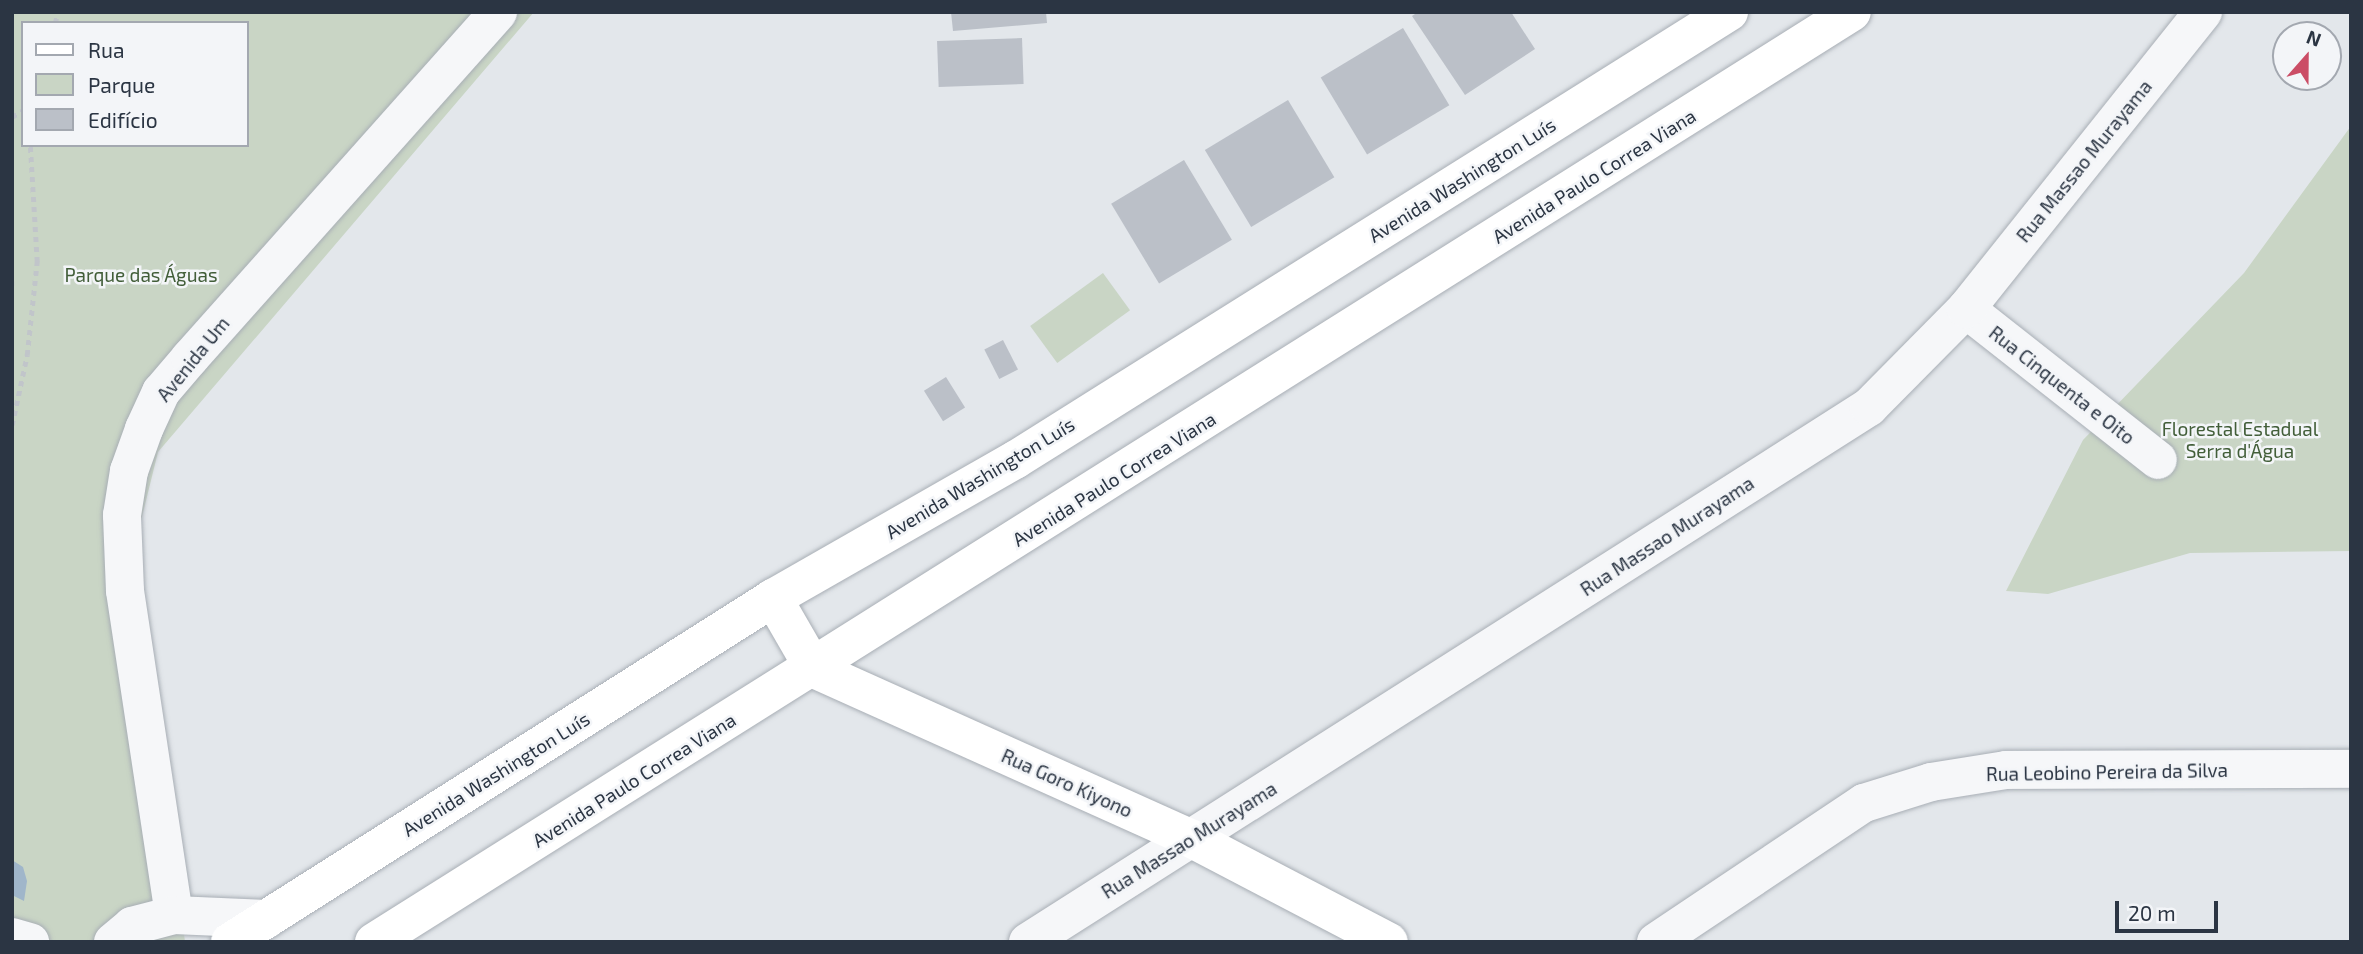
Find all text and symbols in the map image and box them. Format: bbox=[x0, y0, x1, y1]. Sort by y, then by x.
legend bbox=[21, 21, 248, 147]
north arrow bbox=[2272, 21, 2342, 91]
text: N bbox=[2303, 25, 2325, 51]
text: Rua bbox=[88, 37, 124, 62]
text: Parque bbox=[88, 72, 155, 97]
street label: Rua Massao Murayama bbox=[2012, 75, 2156, 247]
street label: Avenida Paulo Correa Viana bbox=[1488, 104, 1700, 248]
text: Edifício bbox=[88, 107, 158, 132]
street label: Avenida Washington Luís bbox=[1364, 113, 1560, 247]
park label: Parque das Águas bbox=[64, 264, 218, 286]
street label: Avenida Um bbox=[152, 312, 234, 406]
street label: Rua Cinquenta e Oito bbox=[1985, 321, 2139, 449]
street label: Avenida Paulo Correa Viana bbox=[1008, 407, 1220, 551]
street label: Avenida Washington Luís bbox=[881, 412, 1079, 544]
park label: Florestal Estadual Serra d'Água bbox=[2161, 418, 2319, 462]
street label: Rua Massao Murayama bbox=[1576, 471, 1758, 601]
street label: Avenida Washington Luís bbox=[398, 707, 594, 841]
street label: Avenida Paulo Correa Viana bbox=[528, 708, 740, 852]
street label: Rua Goro Kiyono bbox=[998, 744, 1136, 822]
street label: Rua Leobino Pereira da Silva bbox=[1986, 758, 2228, 786]
street label: Rua Massao Murayama bbox=[1097, 777, 1281, 903]
scale bar bbox=[2118, 888, 2221, 932]
text: 20 m bbox=[2128, 900, 2176, 925]

